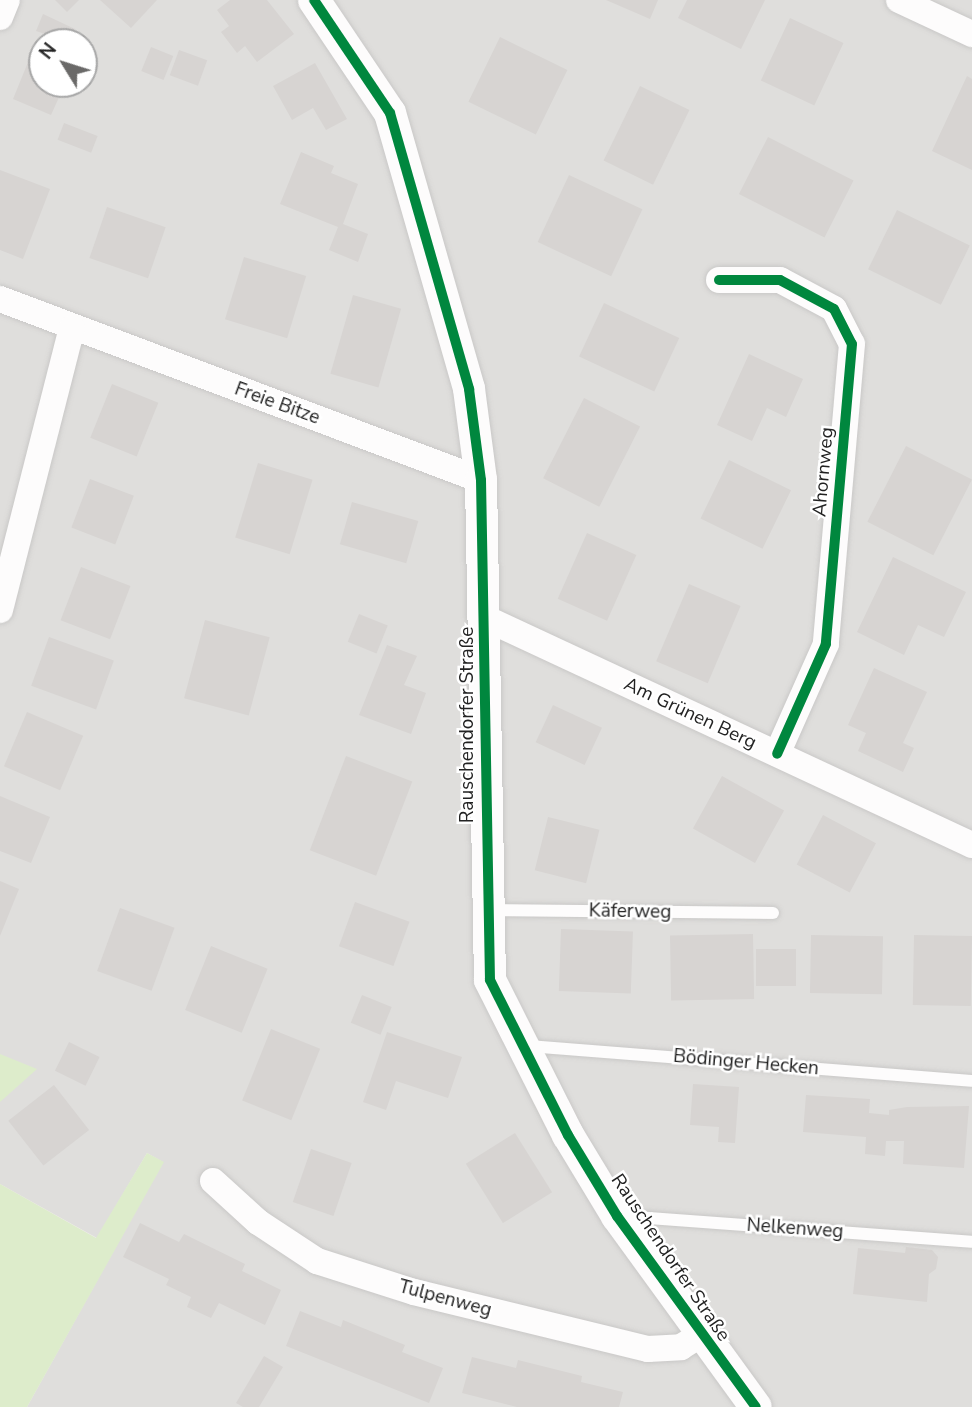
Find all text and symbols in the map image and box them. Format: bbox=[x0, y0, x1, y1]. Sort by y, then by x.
north arrow bbox=[28, 28, 98, 98]
text: N bbox=[33, 38, 63, 65]
street label: Freie Bitze bbox=[231, 378, 323, 430]
street label: Ahornweg bbox=[809, 426, 839, 518]
street label: Rauschendorfer Straße bbox=[457, 627, 479, 823]
street label: Am Grünen Berg bbox=[620, 673, 760, 755]
street label: Käferweg bbox=[589, 900, 671, 924]
street label: Bödinger Hecken bbox=[672, 1045, 820, 1081]
street label: Rauschendorfer Straße bbox=[606, 1170, 734, 1346]
street label: Nelkenweg bbox=[746, 1214, 844, 1244]
street label: Tulpenweg bbox=[396, 1276, 494, 1322]

